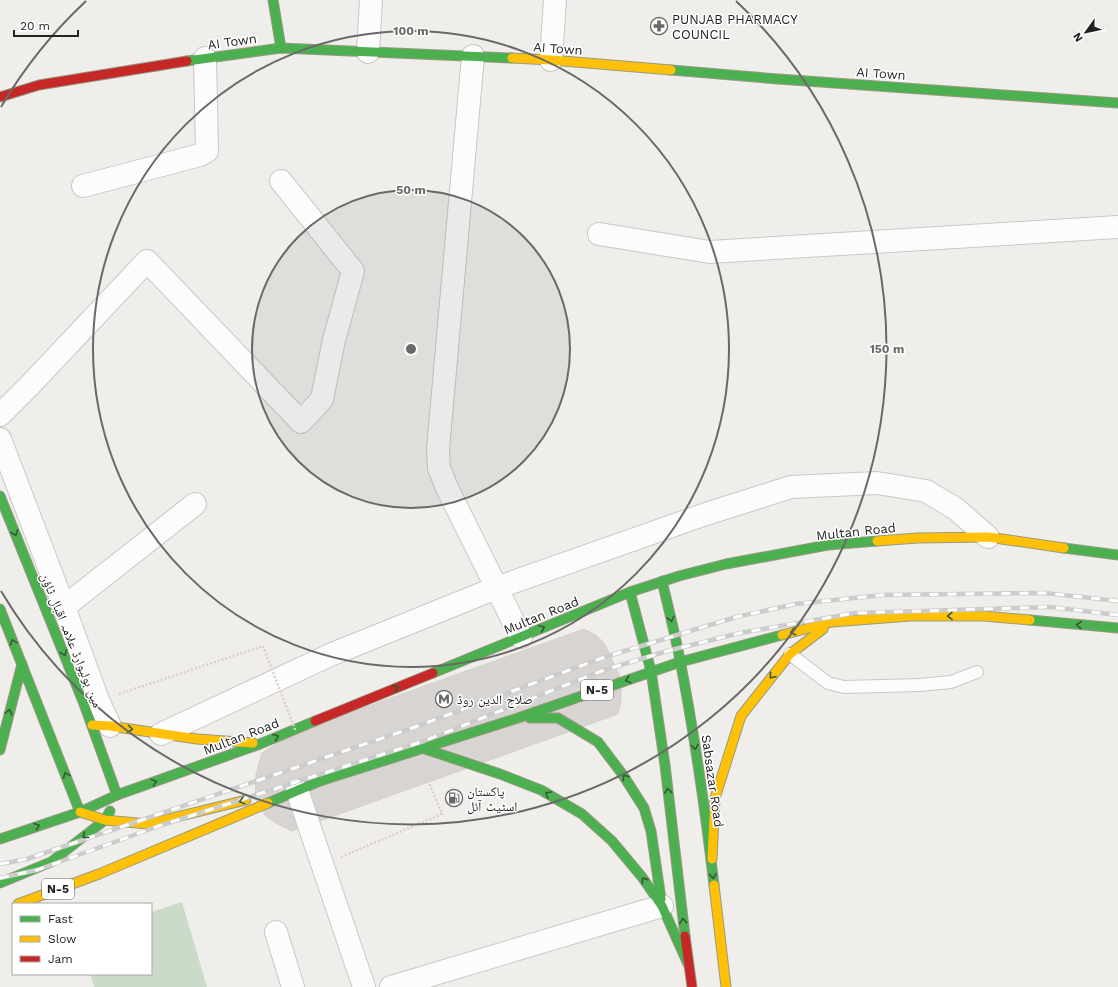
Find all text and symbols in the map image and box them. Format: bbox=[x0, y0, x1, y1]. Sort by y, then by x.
scale bar bbox=[14, 12, 78, 38]
place label: PUNJAB PHARMACY COUNCIL bbox=[672, 12, 798, 42]
north arrow bbox=[1066, 12, 1106, 52]
pharmacy icon: PUNJAB PHARMACY COUNCIL bbox=[649, 16, 669, 36]
text: 20 m bbox=[20, 19, 50, 33]
text: 100 m bbox=[393, 24, 429, 38]
text: N bbox=[1070, 30, 1086, 44]
street label: AI Town bbox=[207, 31, 258, 52]
street label: AI Town bbox=[533, 39, 583, 58]
street label: AI Town bbox=[856, 64, 906, 83]
text: 50 m bbox=[396, 183, 426, 197]
centre of rings bbox=[404, 342, 418, 356]
text: 150 m bbox=[870, 342, 904, 356]
street label: Multan Road bbox=[816, 520, 897, 543]
one-way arrow bbox=[10, 529, 18, 536]
street label: مین بولیوارڈ علامہ اقبال ٹاؤن bbox=[37, 571, 105, 710]
street label: Multan Road bbox=[501, 594, 581, 637]
one-way arrow bbox=[947, 612, 953, 620]
one-way arrow bbox=[666, 616, 674, 622]
one-way arrow bbox=[1076, 620, 1082, 629]
one-way arrow bbox=[538, 625, 546, 633]
one-way arrow bbox=[790, 627, 797, 636]
one-way arrow bbox=[9, 638, 17, 645]
one-way arrow bbox=[59, 649, 67, 656]
one-way arrow bbox=[770, 672, 777, 679]
one-way arrow bbox=[624, 675, 631, 683]
road number: N-5 bbox=[581, 680, 613, 700]
one-way arrow bbox=[392, 685, 400, 693]
metro station icon: صلاح الدین روڈ bbox=[434, 689, 454, 709]
place label: صلاح الدین روڈ bbox=[457, 692, 533, 709]
one-way arrow bbox=[4, 708, 13, 715]
street label: Multan Road bbox=[201, 715, 281, 758]
one-way arrow bbox=[127, 724, 134, 733]
one-way arrow bbox=[272, 734, 279, 742]
street label: Sabsazar Road bbox=[699, 734, 726, 828]
one-way arrow bbox=[690, 744, 699, 750]
one-way arrow bbox=[62, 772, 70, 779]
one-way arrow bbox=[622, 774, 630, 781]
one-way arrow bbox=[150, 778, 157, 787]
place label: پاکستان اسٹیٹ آئل bbox=[467, 784, 517, 815]
fuel station icon: پاکستان اسٹیٹ آئل bbox=[444, 788, 464, 808]
one-way arrow bbox=[664, 788, 673, 794]
one-way arrow bbox=[545, 791, 552, 798]
one-way arrow bbox=[238, 796, 245, 805]
one-way arrow bbox=[33, 822, 40, 831]
one-way arrow bbox=[83, 831, 90, 838]
one-way arrow bbox=[709, 872, 718, 879]
one-way arrow bbox=[642, 877, 649, 884]
road number: N-5 bbox=[42, 879, 74, 899]
legend bbox=[12, 903, 152, 975]
text: Fast bbox=[48, 912, 73, 926]
one-way arrow bbox=[679, 918, 688, 924]
text: Slow bbox=[48, 932, 76, 946]
text: Jam bbox=[48, 952, 73, 966]

